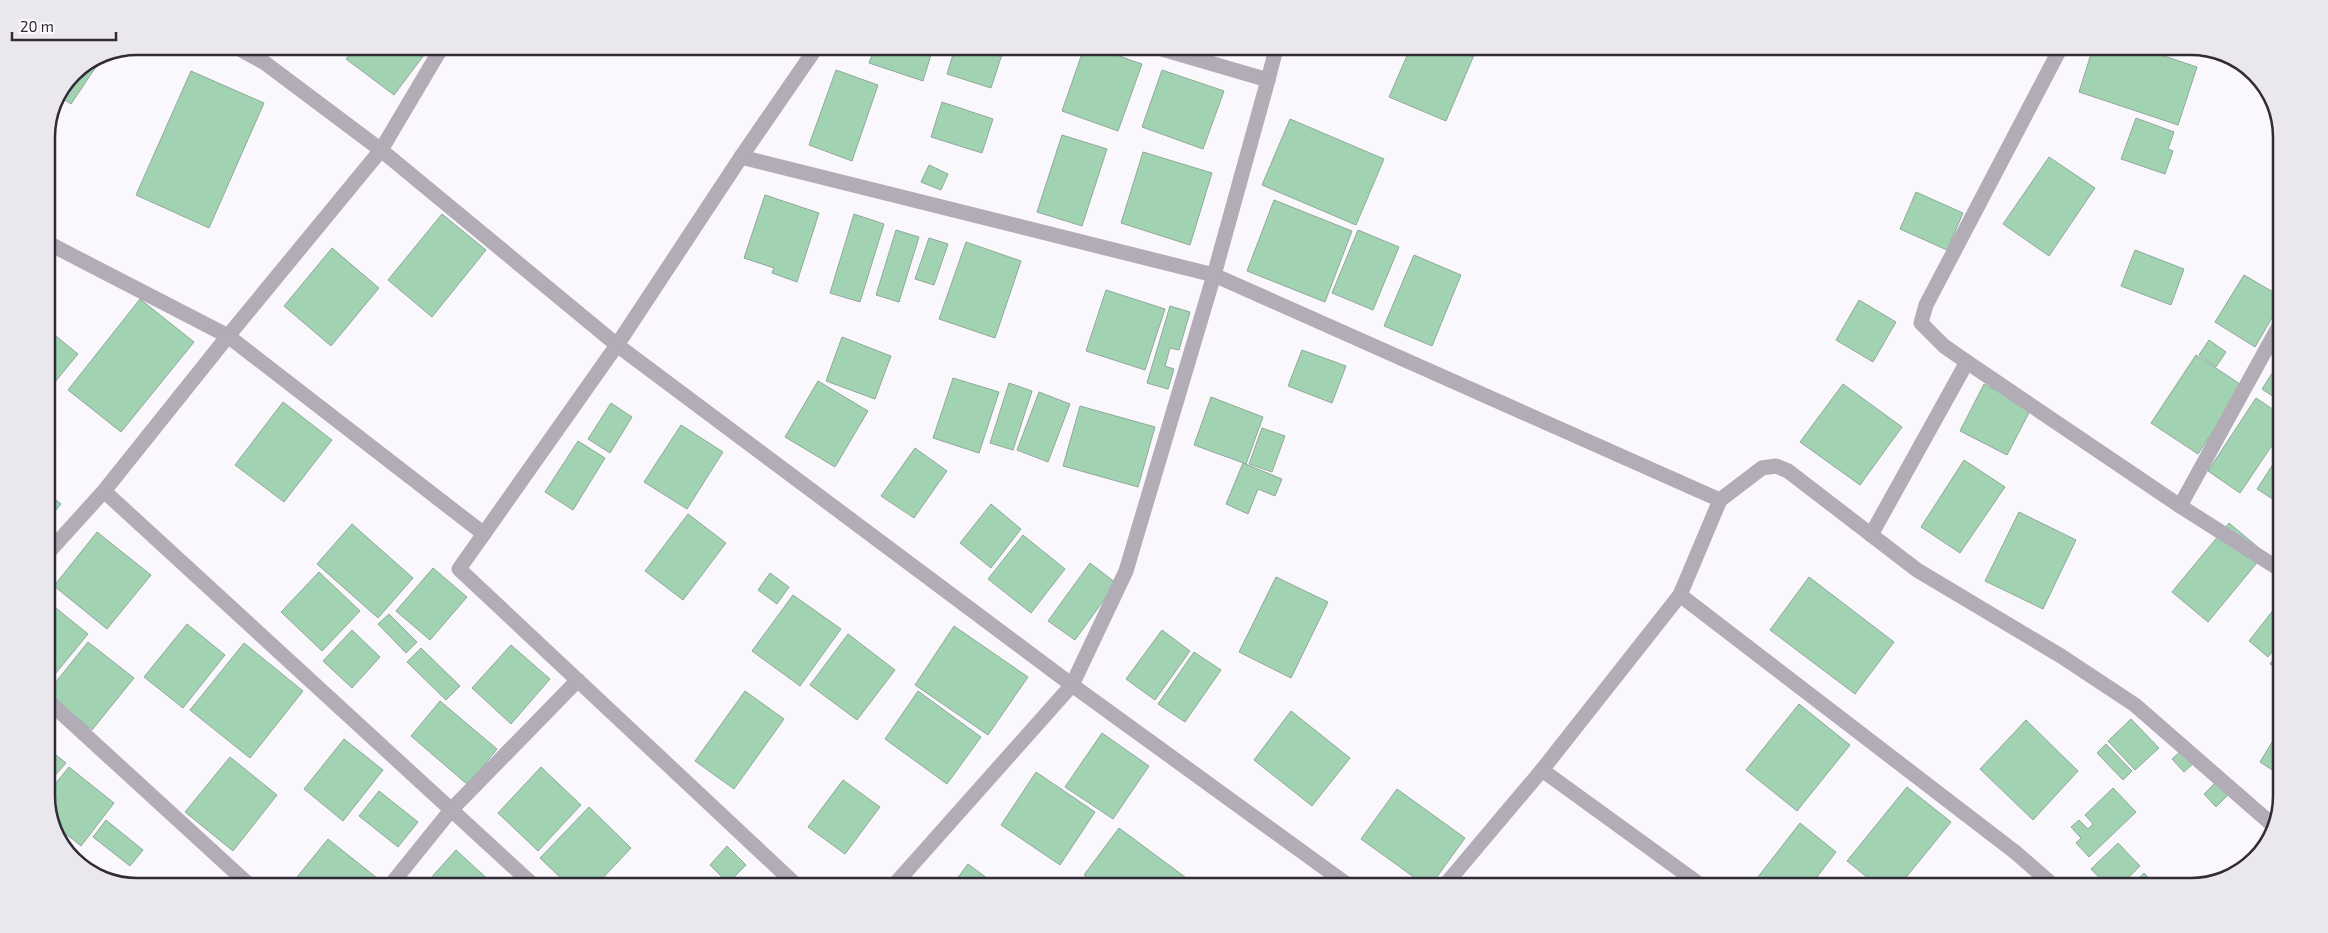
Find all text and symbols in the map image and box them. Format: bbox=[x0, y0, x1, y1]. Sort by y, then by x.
scale bar bbox=[12, 10, 116, 42]
text: 20 m bbox=[20, 17, 54, 35]

